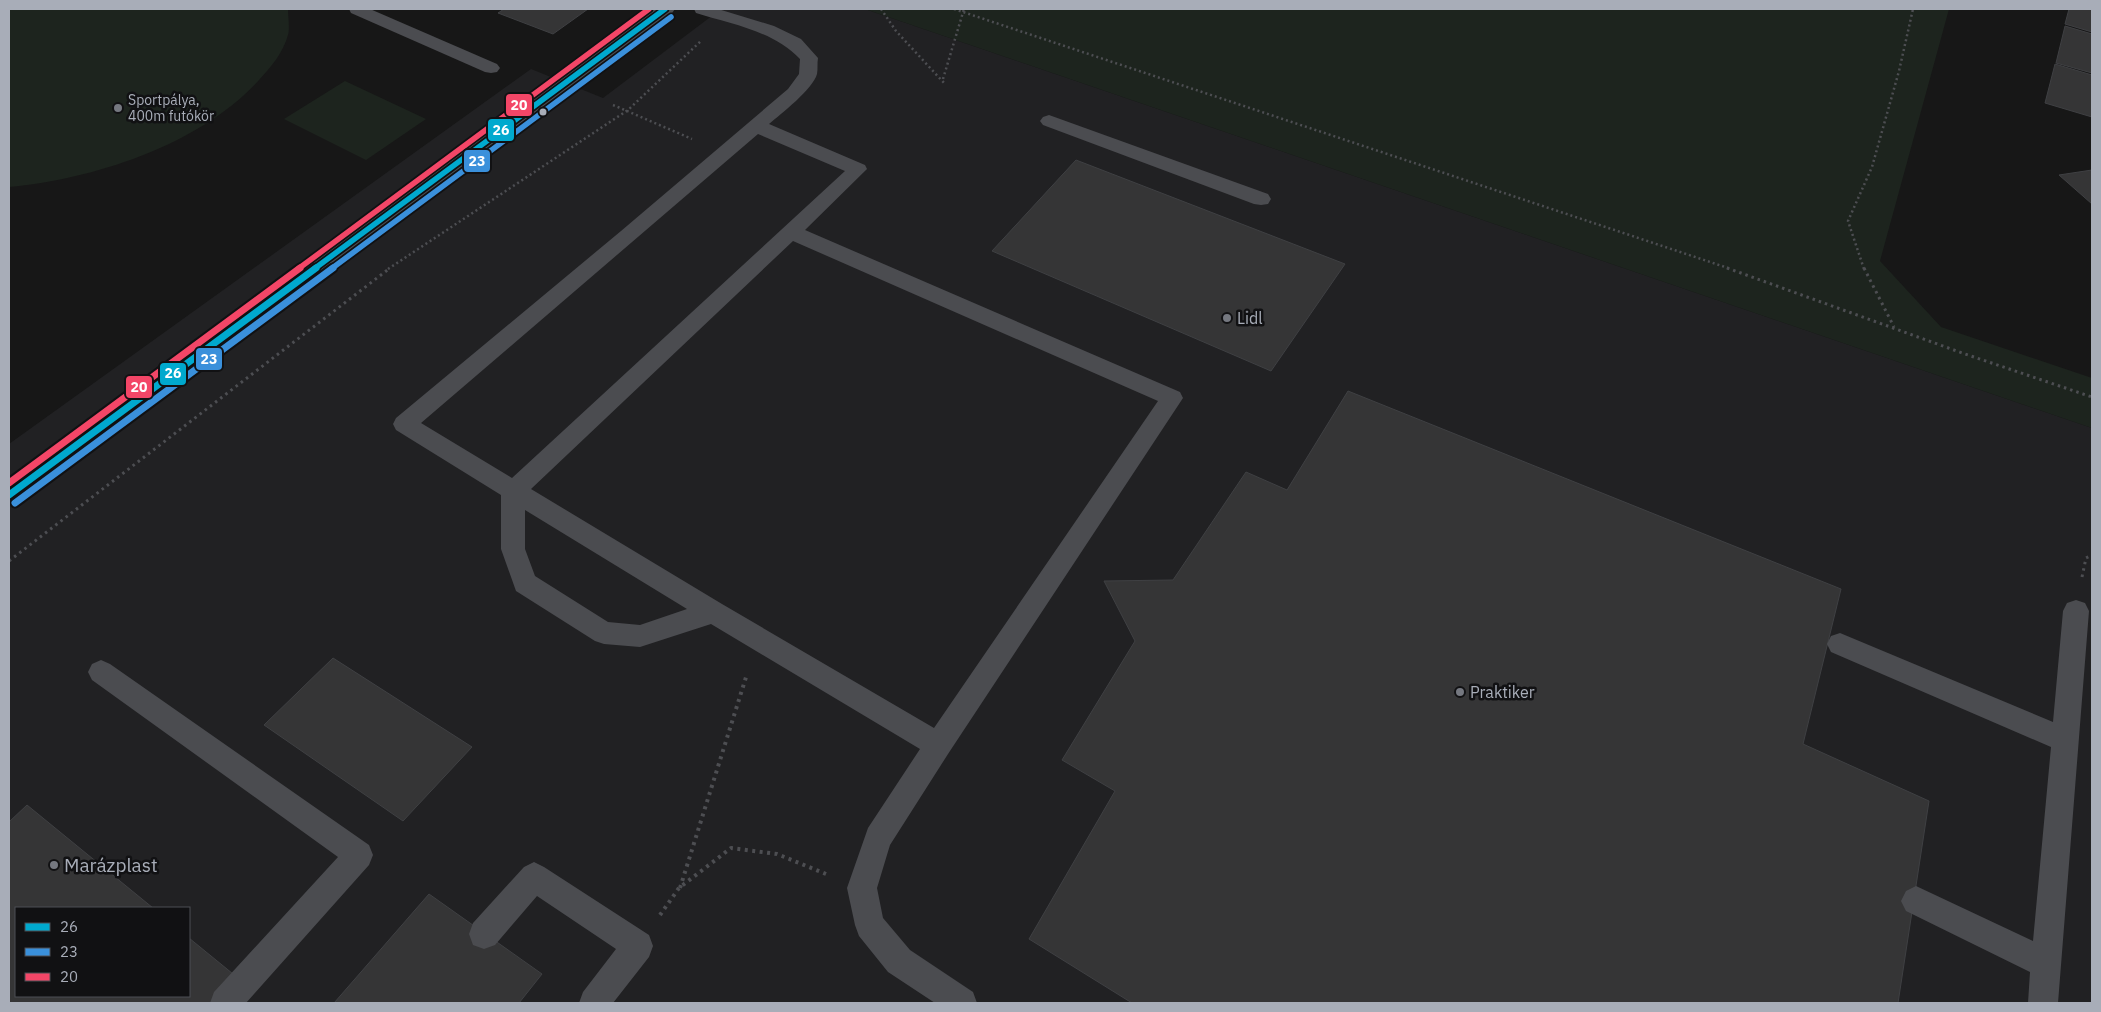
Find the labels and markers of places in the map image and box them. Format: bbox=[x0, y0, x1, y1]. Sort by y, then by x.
place label: Sportpálya, 400m futókör bbox=[128, 91, 214, 125]
marker: Sportpálya, 400m futókör bbox=[112, 102, 124, 114]
unlabelled marker bbox=[538, 107, 548, 117]
place label: Lidl bbox=[1237, 308, 1263, 328]
marker: Lidl bbox=[1221, 312, 1233, 324]
place label: Praktiker bbox=[1470, 682, 1535, 702]
marker: Praktiker bbox=[1454, 686, 1466, 698]
place label: Marázplast bbox=[64, 853, 158, 877]
marker: Marázplast bbox=[48, 859, 60, 871]

